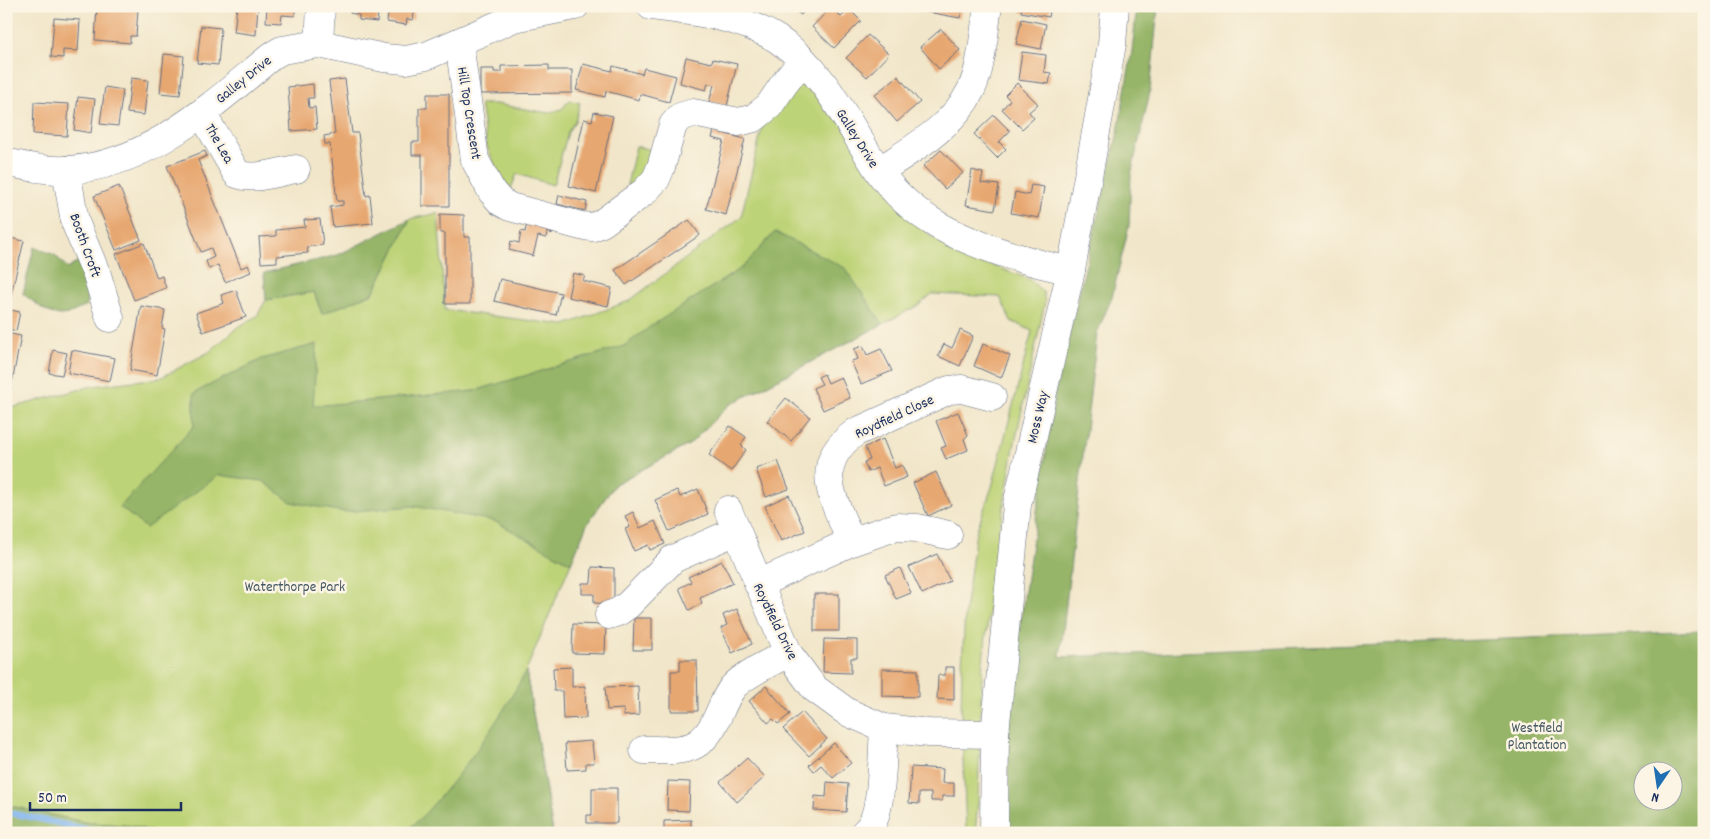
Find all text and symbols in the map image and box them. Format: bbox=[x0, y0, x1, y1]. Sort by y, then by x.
street label: Galley Drive bbox=[211, 51, 277, 110]
street label: Hill Top Crescent bbox=[450, 65, 486, 162]
street label: Galley Drive bbox=[829, 105, 884, 174]
street label: The Lea bbox=[198, 120, 239, 169]
street label: Booth Croft bbox=[62, 211, 106, 281]
street label: Moss Way bbox=[1022, 388, 1056, 446]
street label: Roydfield Close bbox=[852, 390, 938, 446]
park label: Waterthorpe Park bbox=[245, 577, 345, 599]
street label: Roydfield Drive bbox=[746, 579, 803, 665]
park label: Westfield Plantation bbox=[1508, 718, 1566, 757]
north arrow bbox=[1632, 762, 1682, 812]
scale bar bbox=[30, 779, 181, 811]
text: N bbox=[1650, 786, 1661, 807]
text: 50 m bbox=[38, 788, 67, 810]

